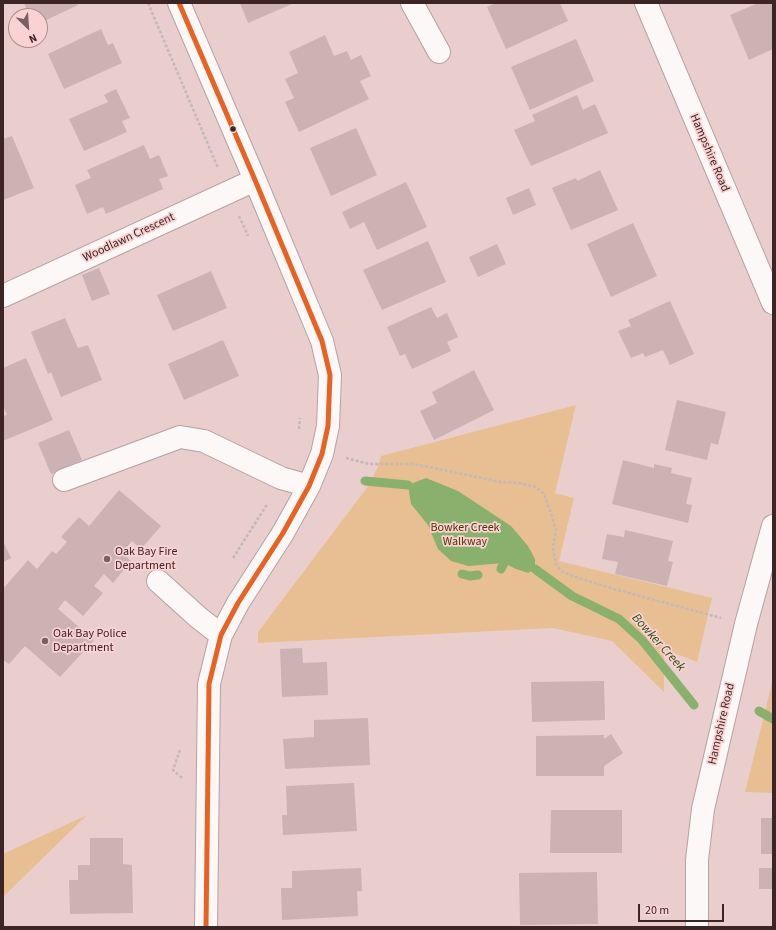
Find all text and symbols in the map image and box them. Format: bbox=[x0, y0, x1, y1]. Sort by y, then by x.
north arrow bbox=[8, 8, 48, 48]
text: N bbox=[26, 30, 39, 47]
street label: Hampshire Road bbox=[686, 112, 732, 194]
unlabelled marker bbox=[228, 124, 238, 134]
street label: Woodlawn Crescent bbox=[81, 210, 177, 266]
park label: Bowker Creek Walkway bbox=[430, 521, 500, 549]
place label: Oak Bay Fire Department bbox=[115, 545, 177, 573]
marker: Oak Bay Fire Department bbox=[102, 554, 112, 564]
water label: Bowker Creek bbox=[628, 611, 688, 675]
place label: Oak Bay Police Department bbox=[53, 627, 127, 655]
marker: Oak Bay Police Department bbox=[40, 636, 50, 646]
street label: Hampshire Road bbox=[706, 682, 738, 766]
scale bar bbox=[640, 896, 726, 922]
text: 20 m bbox=[645, 902, 669, 919]

